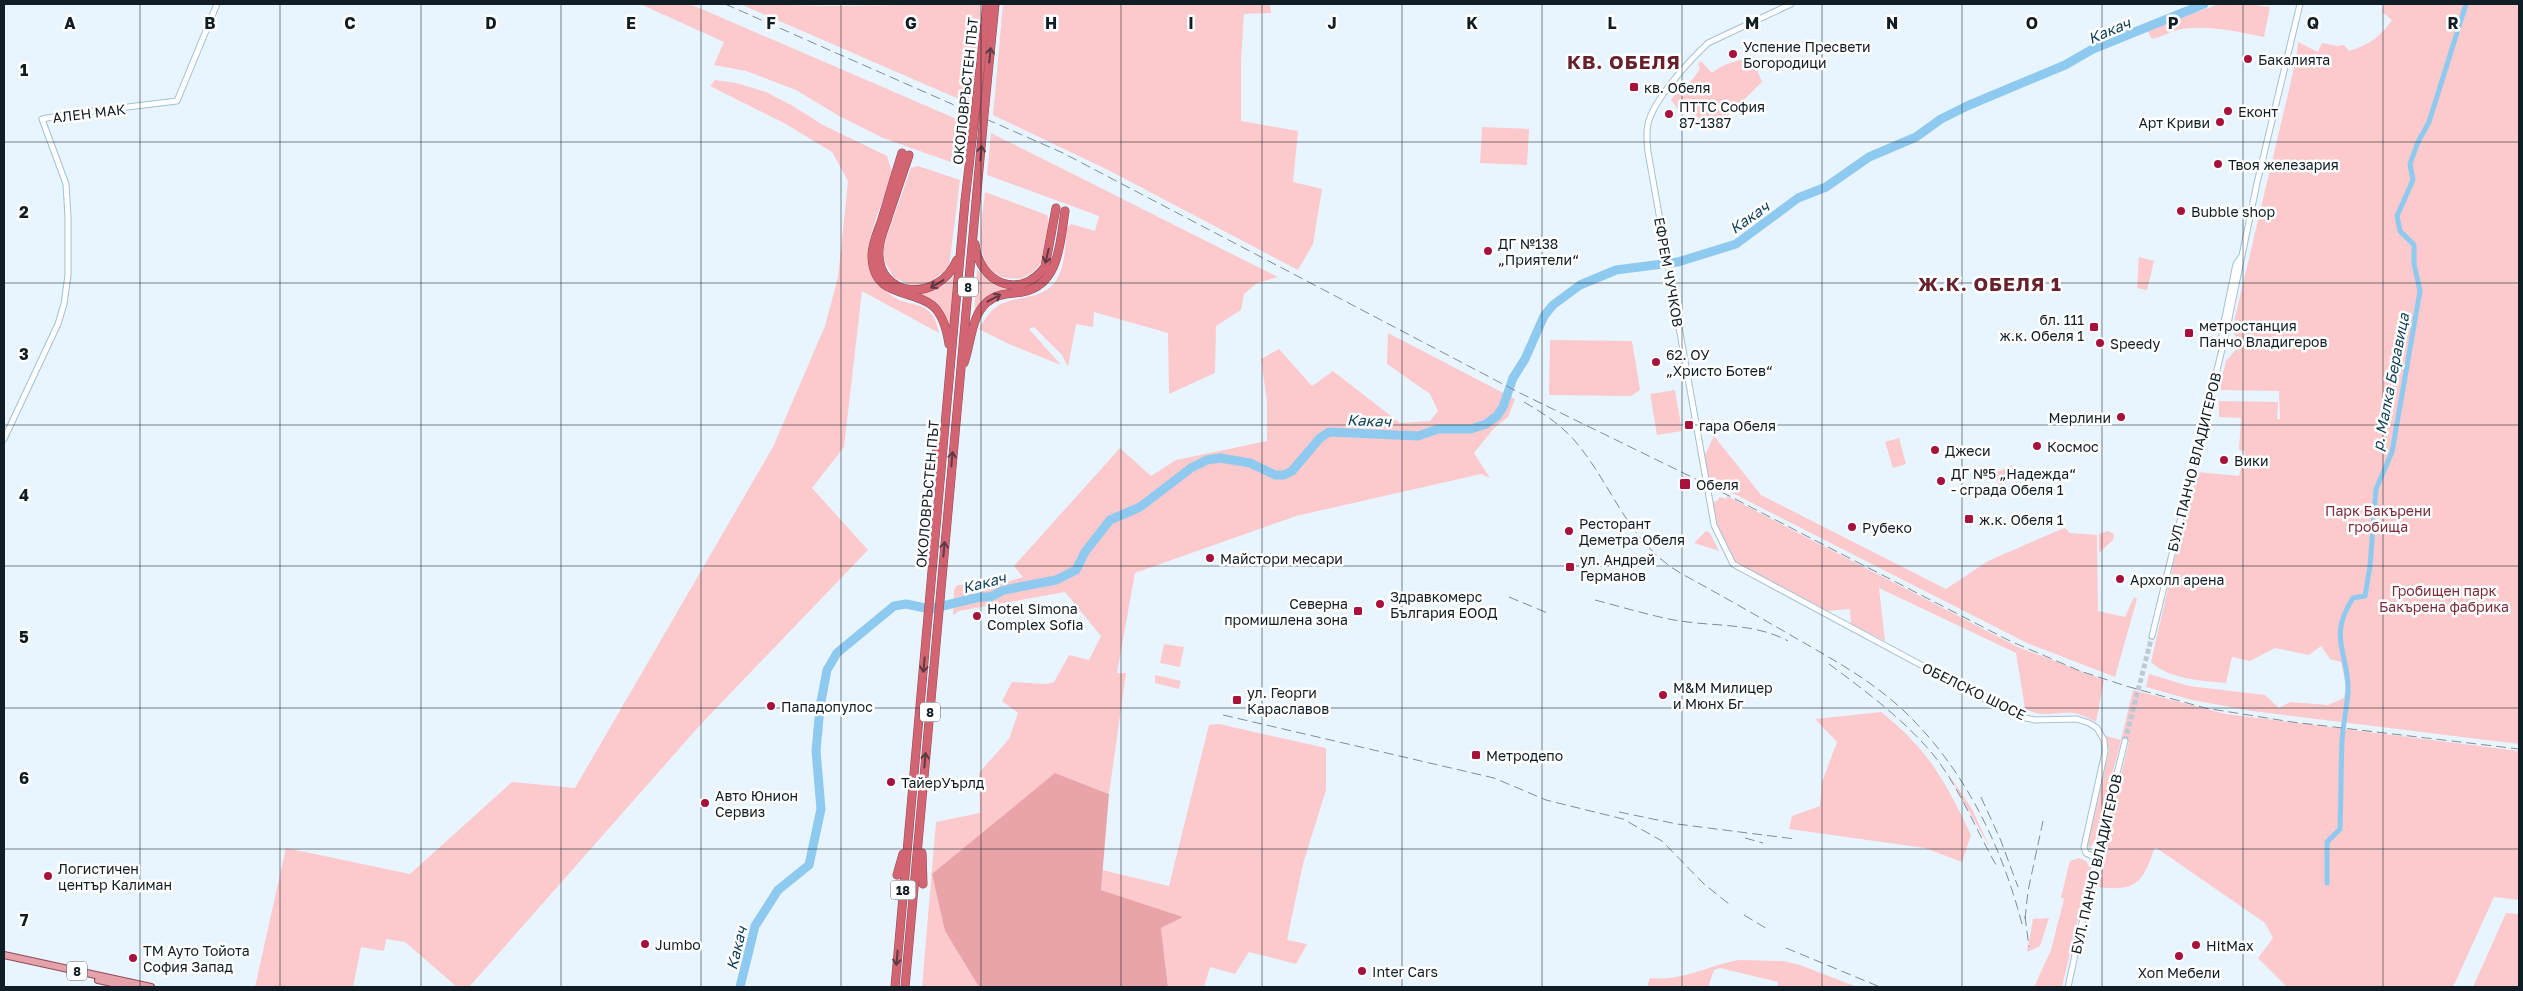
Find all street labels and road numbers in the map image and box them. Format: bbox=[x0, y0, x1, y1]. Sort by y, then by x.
street label: ОКОЛОВРЪСТЕН ПЪТ bbox=[949, 16, 981, 166]
street label: АЛЕН МАК bbox=[51, 100, 127, 126]
street label: ЕФРЕМ ЧУЧКОВ bbox=[1651, 216, 1687, 328]
road number: 8 bbox=[958, 278, 978, 296]
street label: БУЛ. ПАНЧО ВЛАДИГЕРОВ bbox=[2163, 370, 2225, 554]
street label: ОКОЛОВРЪСТЕН ПЪТ bbox=[912, 419, 942, 569]
street label: ОБЕЛСКО ШОСЕ bbox=[1919, 659, 2029, 723]
road number: 8 bbox=[920, 702, 940, 722]
street label: БУЛ. ПАНЧО ВЛАДИГЕРОВ bbox=[2067, 772, 2125, 956]
road number: 18 bbox=[890, 880, 916, 900]
road number: 8 bbox=[67, 961, 87, 980]

